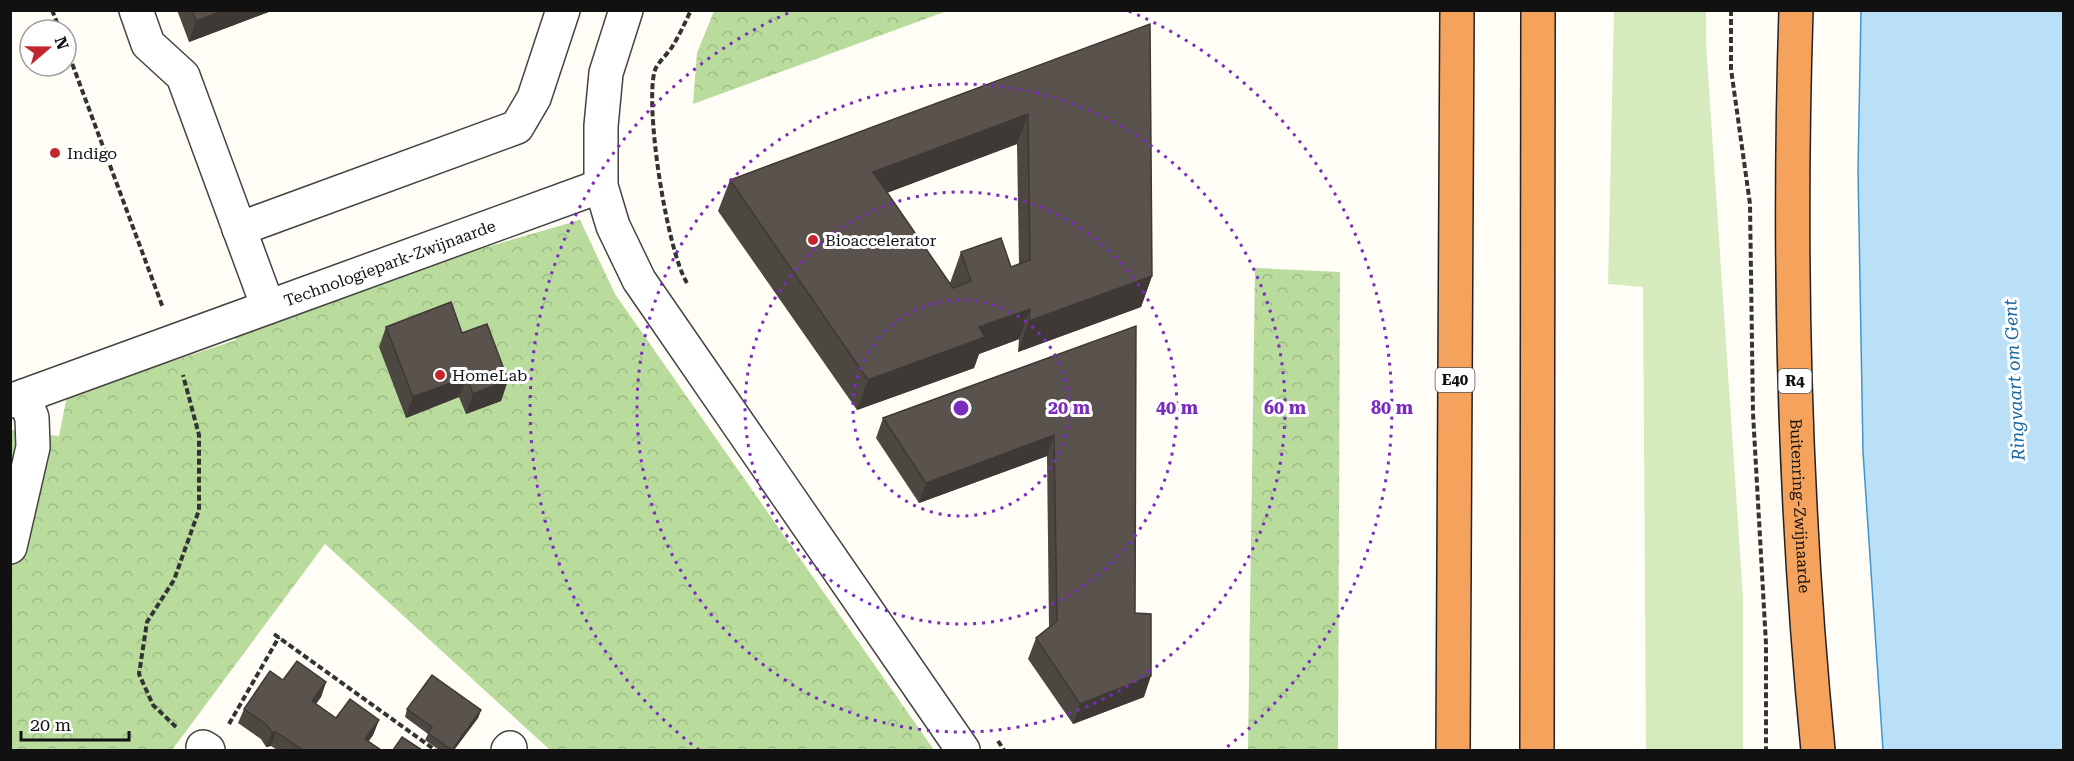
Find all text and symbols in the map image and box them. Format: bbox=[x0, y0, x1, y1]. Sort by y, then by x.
north arrow bbox=[18, 18, 78, 78]
text: N bbox=[51, 34, 73, 52]
place label: Indigo bbox=[67, 144, 117, 163]
marker: Indigo bbox=[48, 146, 62, 160]
street label: Technologiepark-Zwijnaarde bbox=[281, 216, 498, 310]
place label: Bioaccelerator bbox=[825, 231, 937, 250]
marker: Bioaccelerator bbox=[806, 233, 820, 247]
water label: Ringvaart om Gent bbox=[1999, 298, 2029, 462]
place label: HomeLab bbox=[452, 366, 527, 385]
marker: HomeLab bbox=[433, 368, 447, 382]
road number: E40 bbox=[1436, 368, 1474, 392]
road number: R4 bbox=[1778, 369, 1812, 393]
text: 20 m bbox=[1048, 397, 1091, 418]
text: 40 m bbox=[1156, 397, 1199, 418]
text: 60 m bbox=[1264, 397, 1307, 418]
text: 80 m bbox=[1371, 397, 1414, 418]
centre of rings bbox=[951, 398, 971, 418]
street label: Buitenring-Zwijnaarde bbox=[1787, 418, 1815, 594]
scale bar bbox=[21, 704, 129, 742]
text: 20 m bbox=[30, 714, 71, 735]

